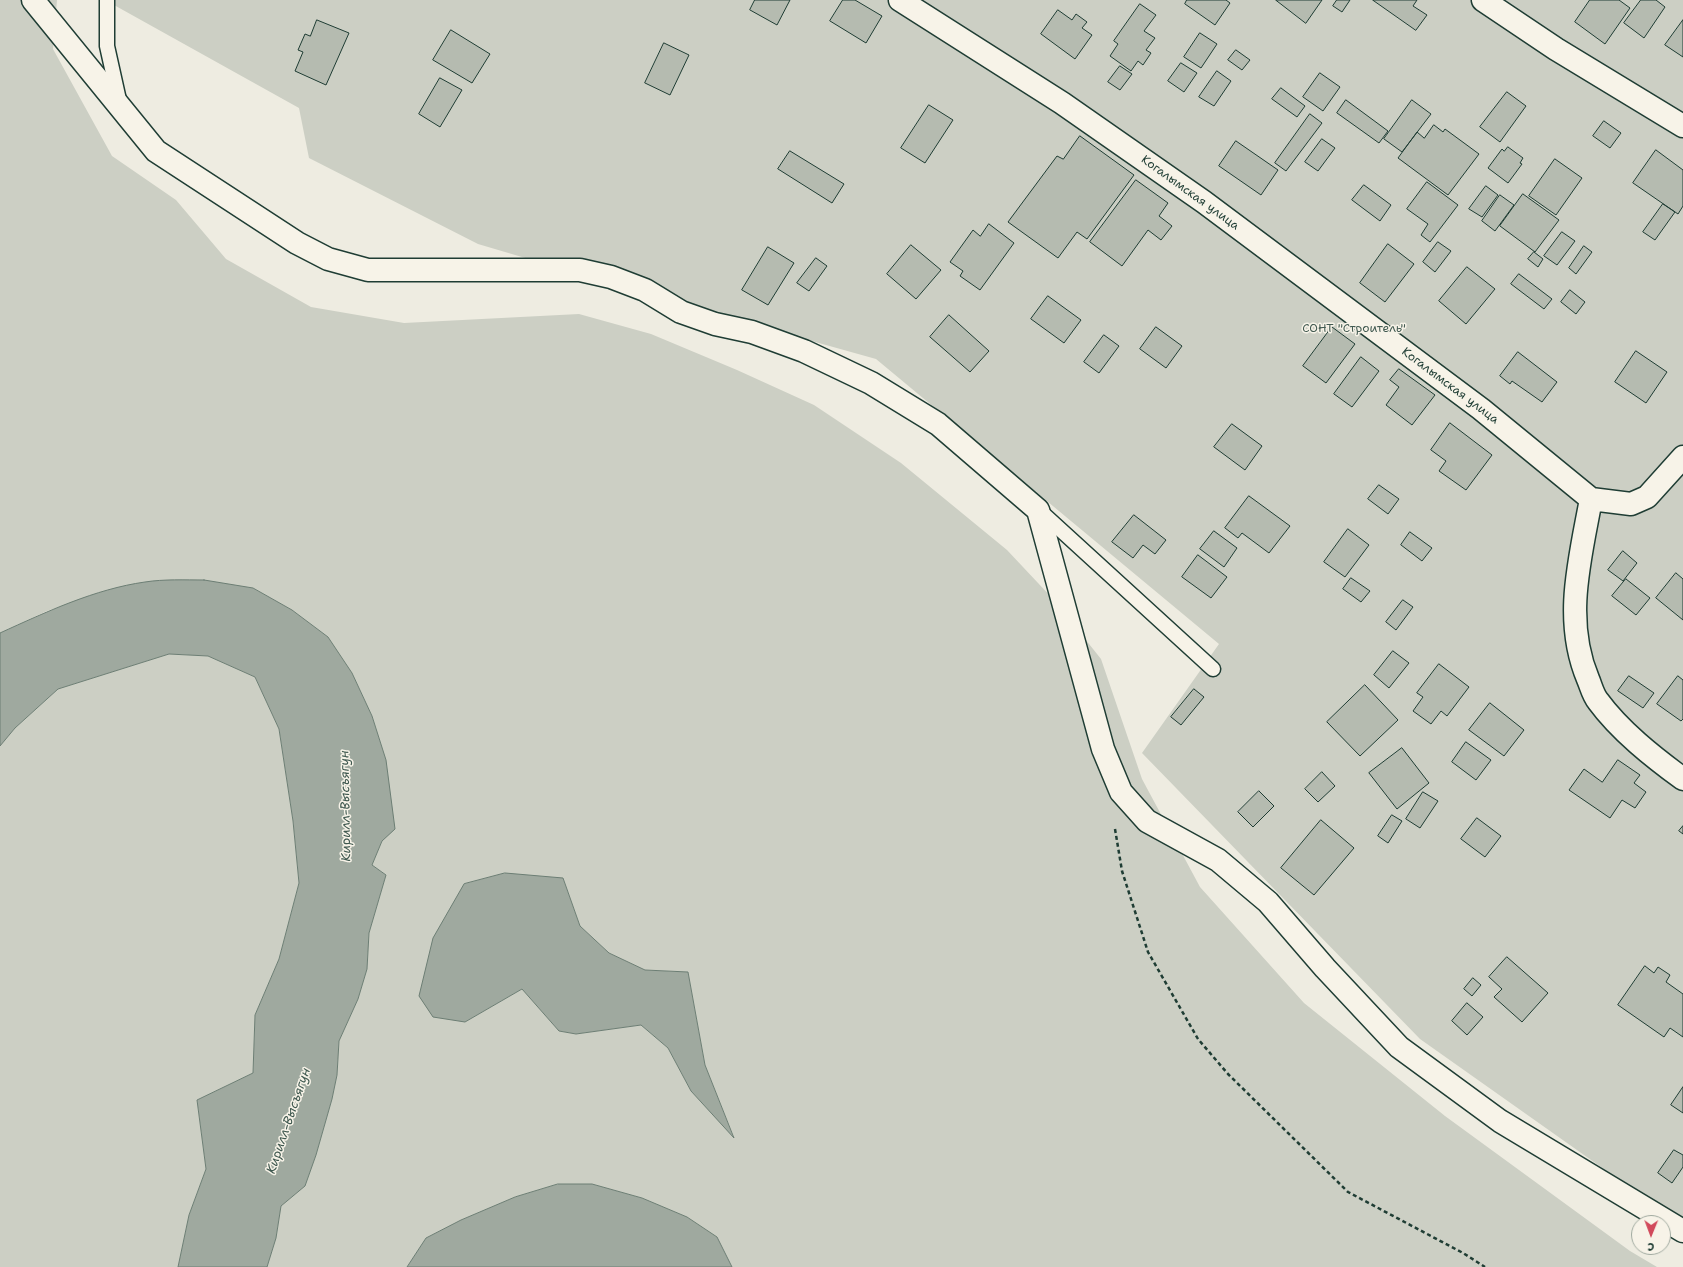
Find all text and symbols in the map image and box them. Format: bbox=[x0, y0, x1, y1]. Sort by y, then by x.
street label: Когалымская улица bbox=[1138, 153, 1242, 233]
park label: СОНТ "Строитель" bbox=[1302, 322, 1406, 336]
street label: Когалымская улица bbox=[1399, 345, 1501, 427]
water label: Кирилл-Высъягун bbox=[337, 750, 355, 862]
water label: Кирилл-Высъягун bbox=[264, 1066, 314, 1176]
north arrow bbox=[1631, 1215, 1671, 1255]
text: С bbox=[1647, 1239, 1654, 1254]

